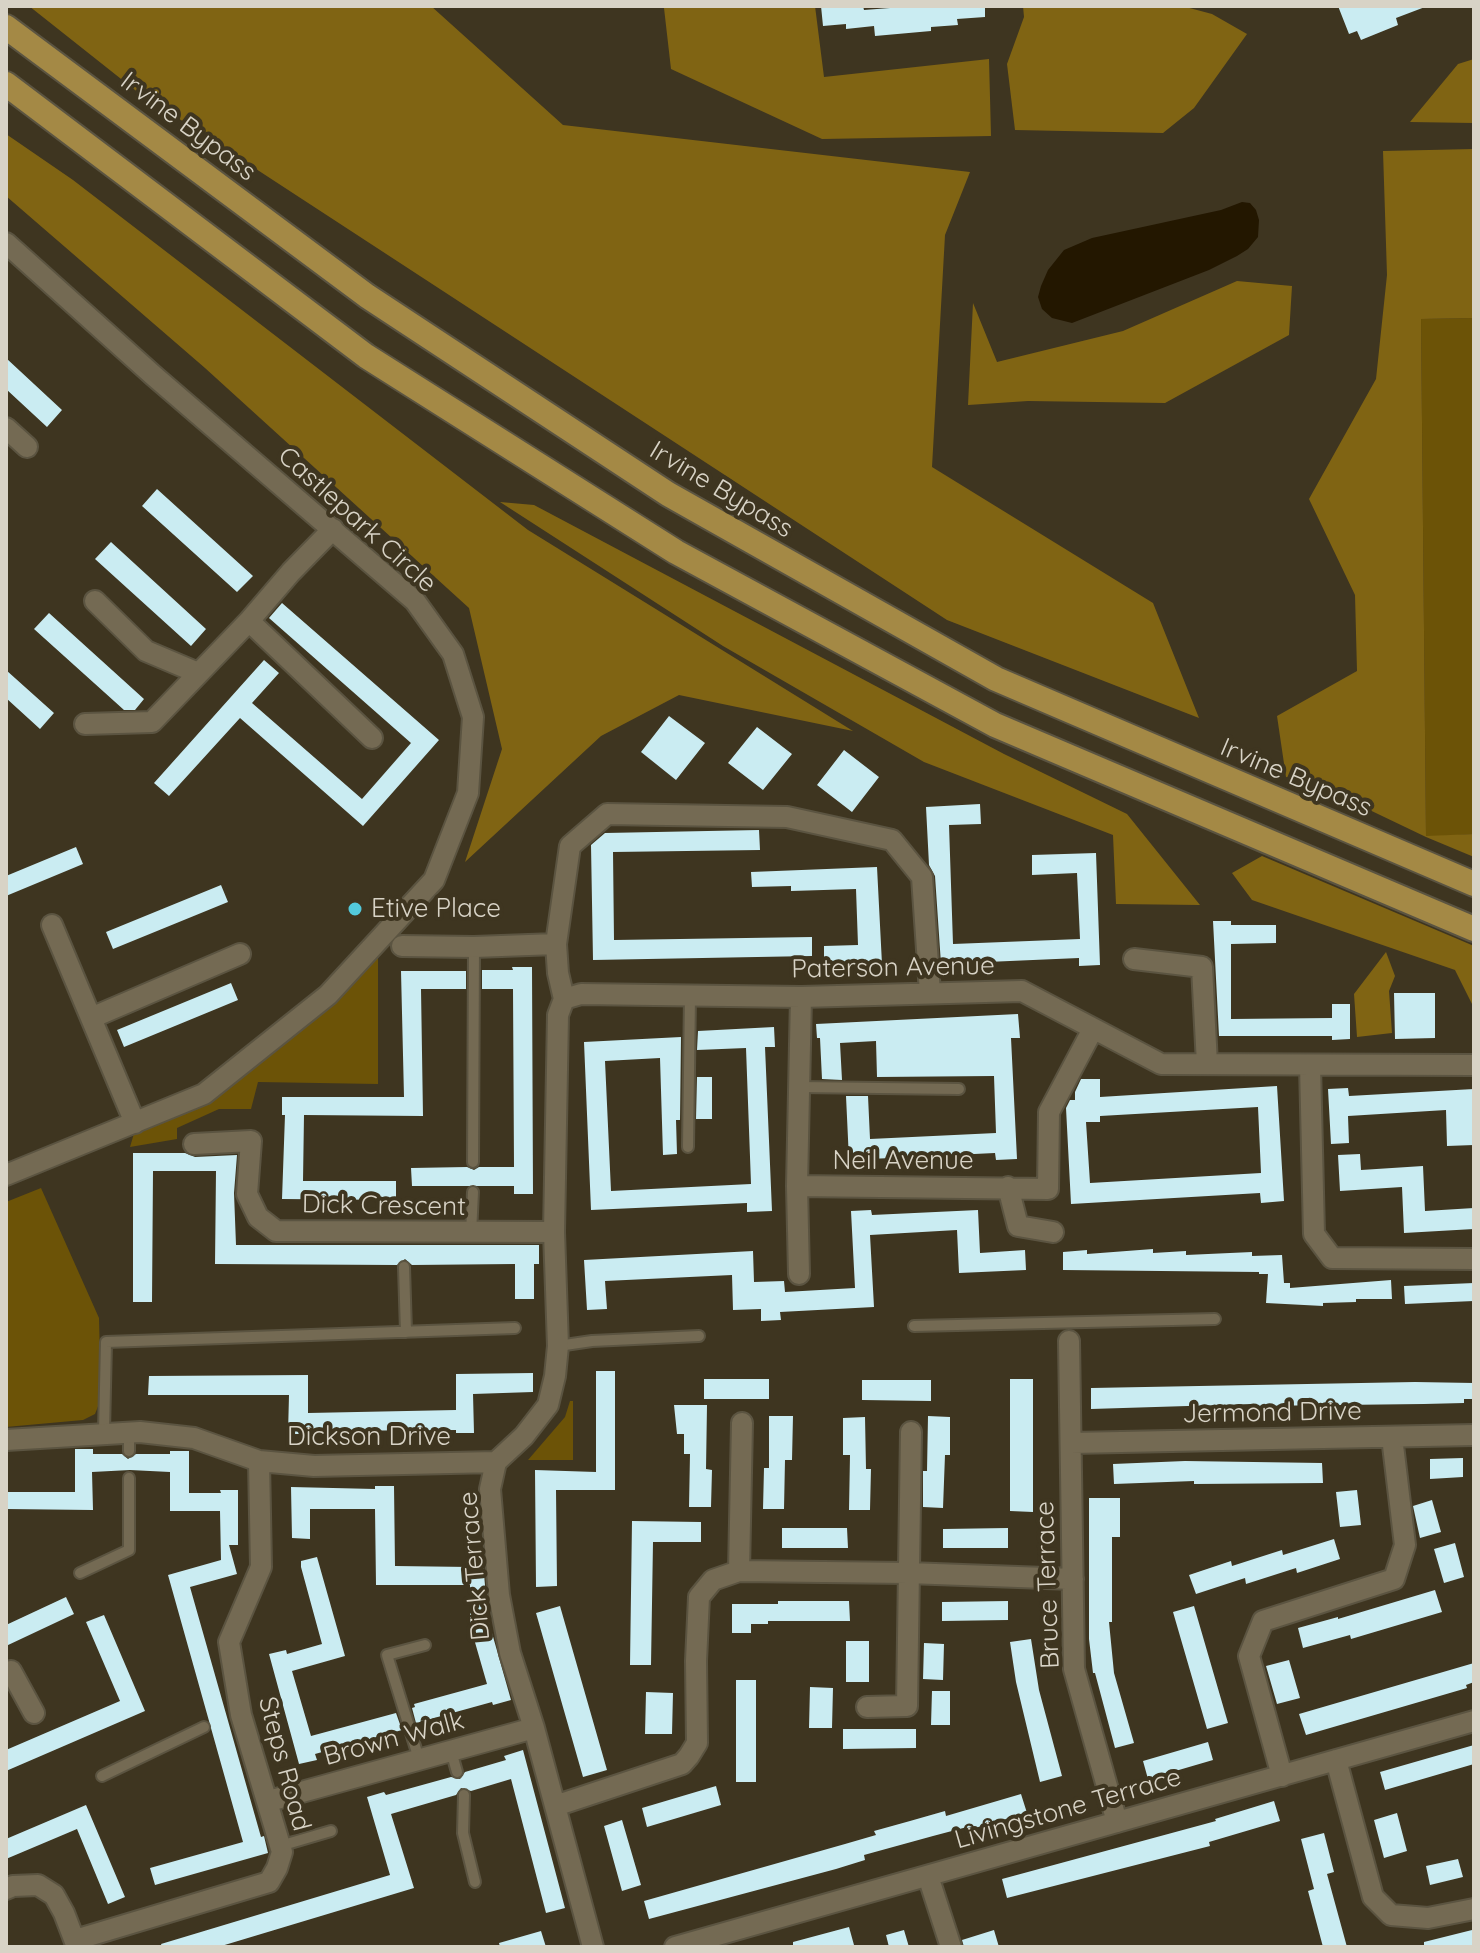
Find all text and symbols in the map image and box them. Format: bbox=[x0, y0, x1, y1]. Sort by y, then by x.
street label: Irvine Bypass bbox=[114, 66, 262, 188]
street label: Irvine Bypass bbox=[644, 435, 798, 545]
street label: Castlepark Circle bbox=[271, 441, 443, 599]
street label: Irvine Bypass bbox=[1216, 732, 1376, 824]
place label: Etive Place bbox=[371, 893, 501, 925]
marker: Etive Place bbox=[346, 900, 364, 918]
street label: Paterson Avenue bbox=[791, 951, 995, 985]
street label: Neil Avenue bbox=[832, 1145, 974, 1177]
street label: Dick Crescent bbox=[302, 1189, 466, 1223]
street label: Jermond Drive bbox=[1182, 1396, 1362, 1430]
street label: Dickson Drive bbox=[287, 1421, 451, 1453]
street label: Dick Terrace bbox=[453, 1490, 497, 1642]
street label: Bruce Terrace bbox=[1029, 1501, 1067, 1669]
street label: Steps Road bbox=[251, 1694, 317, 1834]
street label: Brown Walk bbox=[320, 1705, 468, 1773]
street label: Livingstone Terrace bbox=[951, 1762, 1185, 1856]

